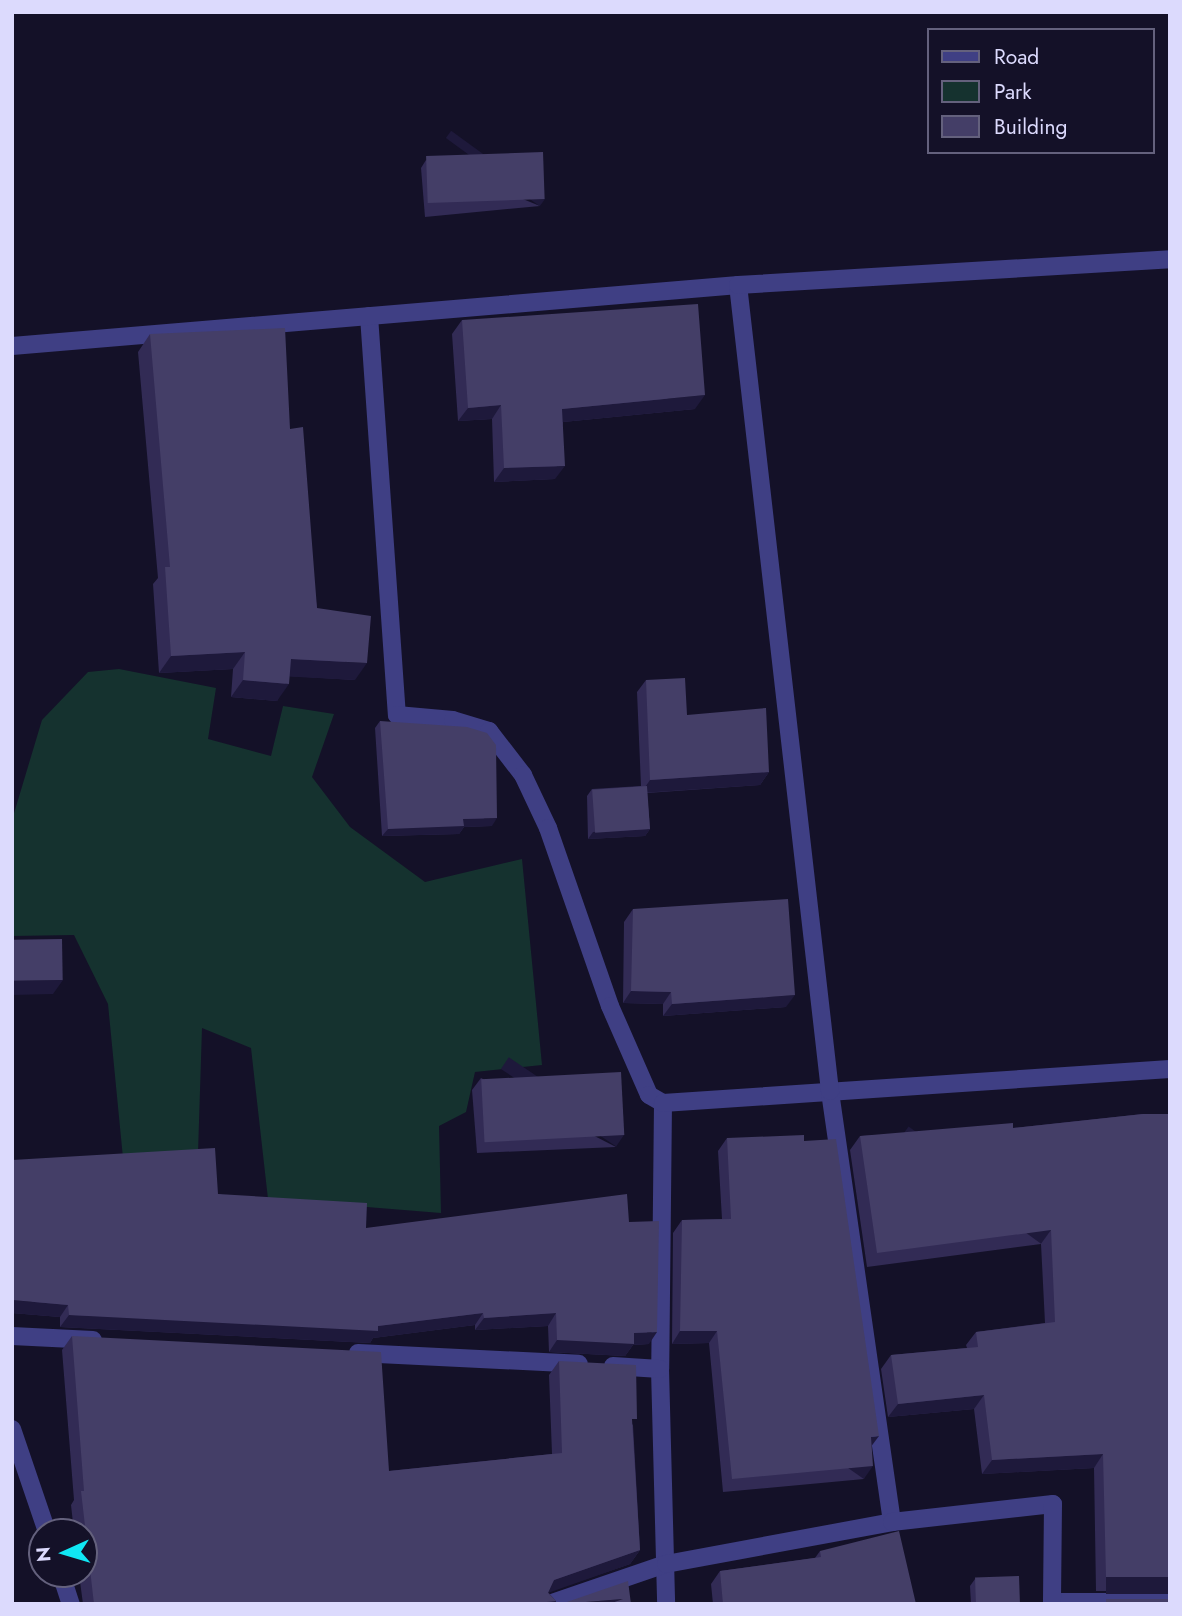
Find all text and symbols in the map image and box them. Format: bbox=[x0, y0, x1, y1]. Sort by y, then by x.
legend bbox=[926, 28, 1154, 154]
text: Road bbox=[994, 42, 1039, 72]
text: Park bbox=[994, 77, 1031, 107]
text: Building bbox=[994, 112, 1067, 142]
north arrow bbox=[28, 1518, 98, 1588]
text: N bbox=[30, 1546, 58, 1563]

